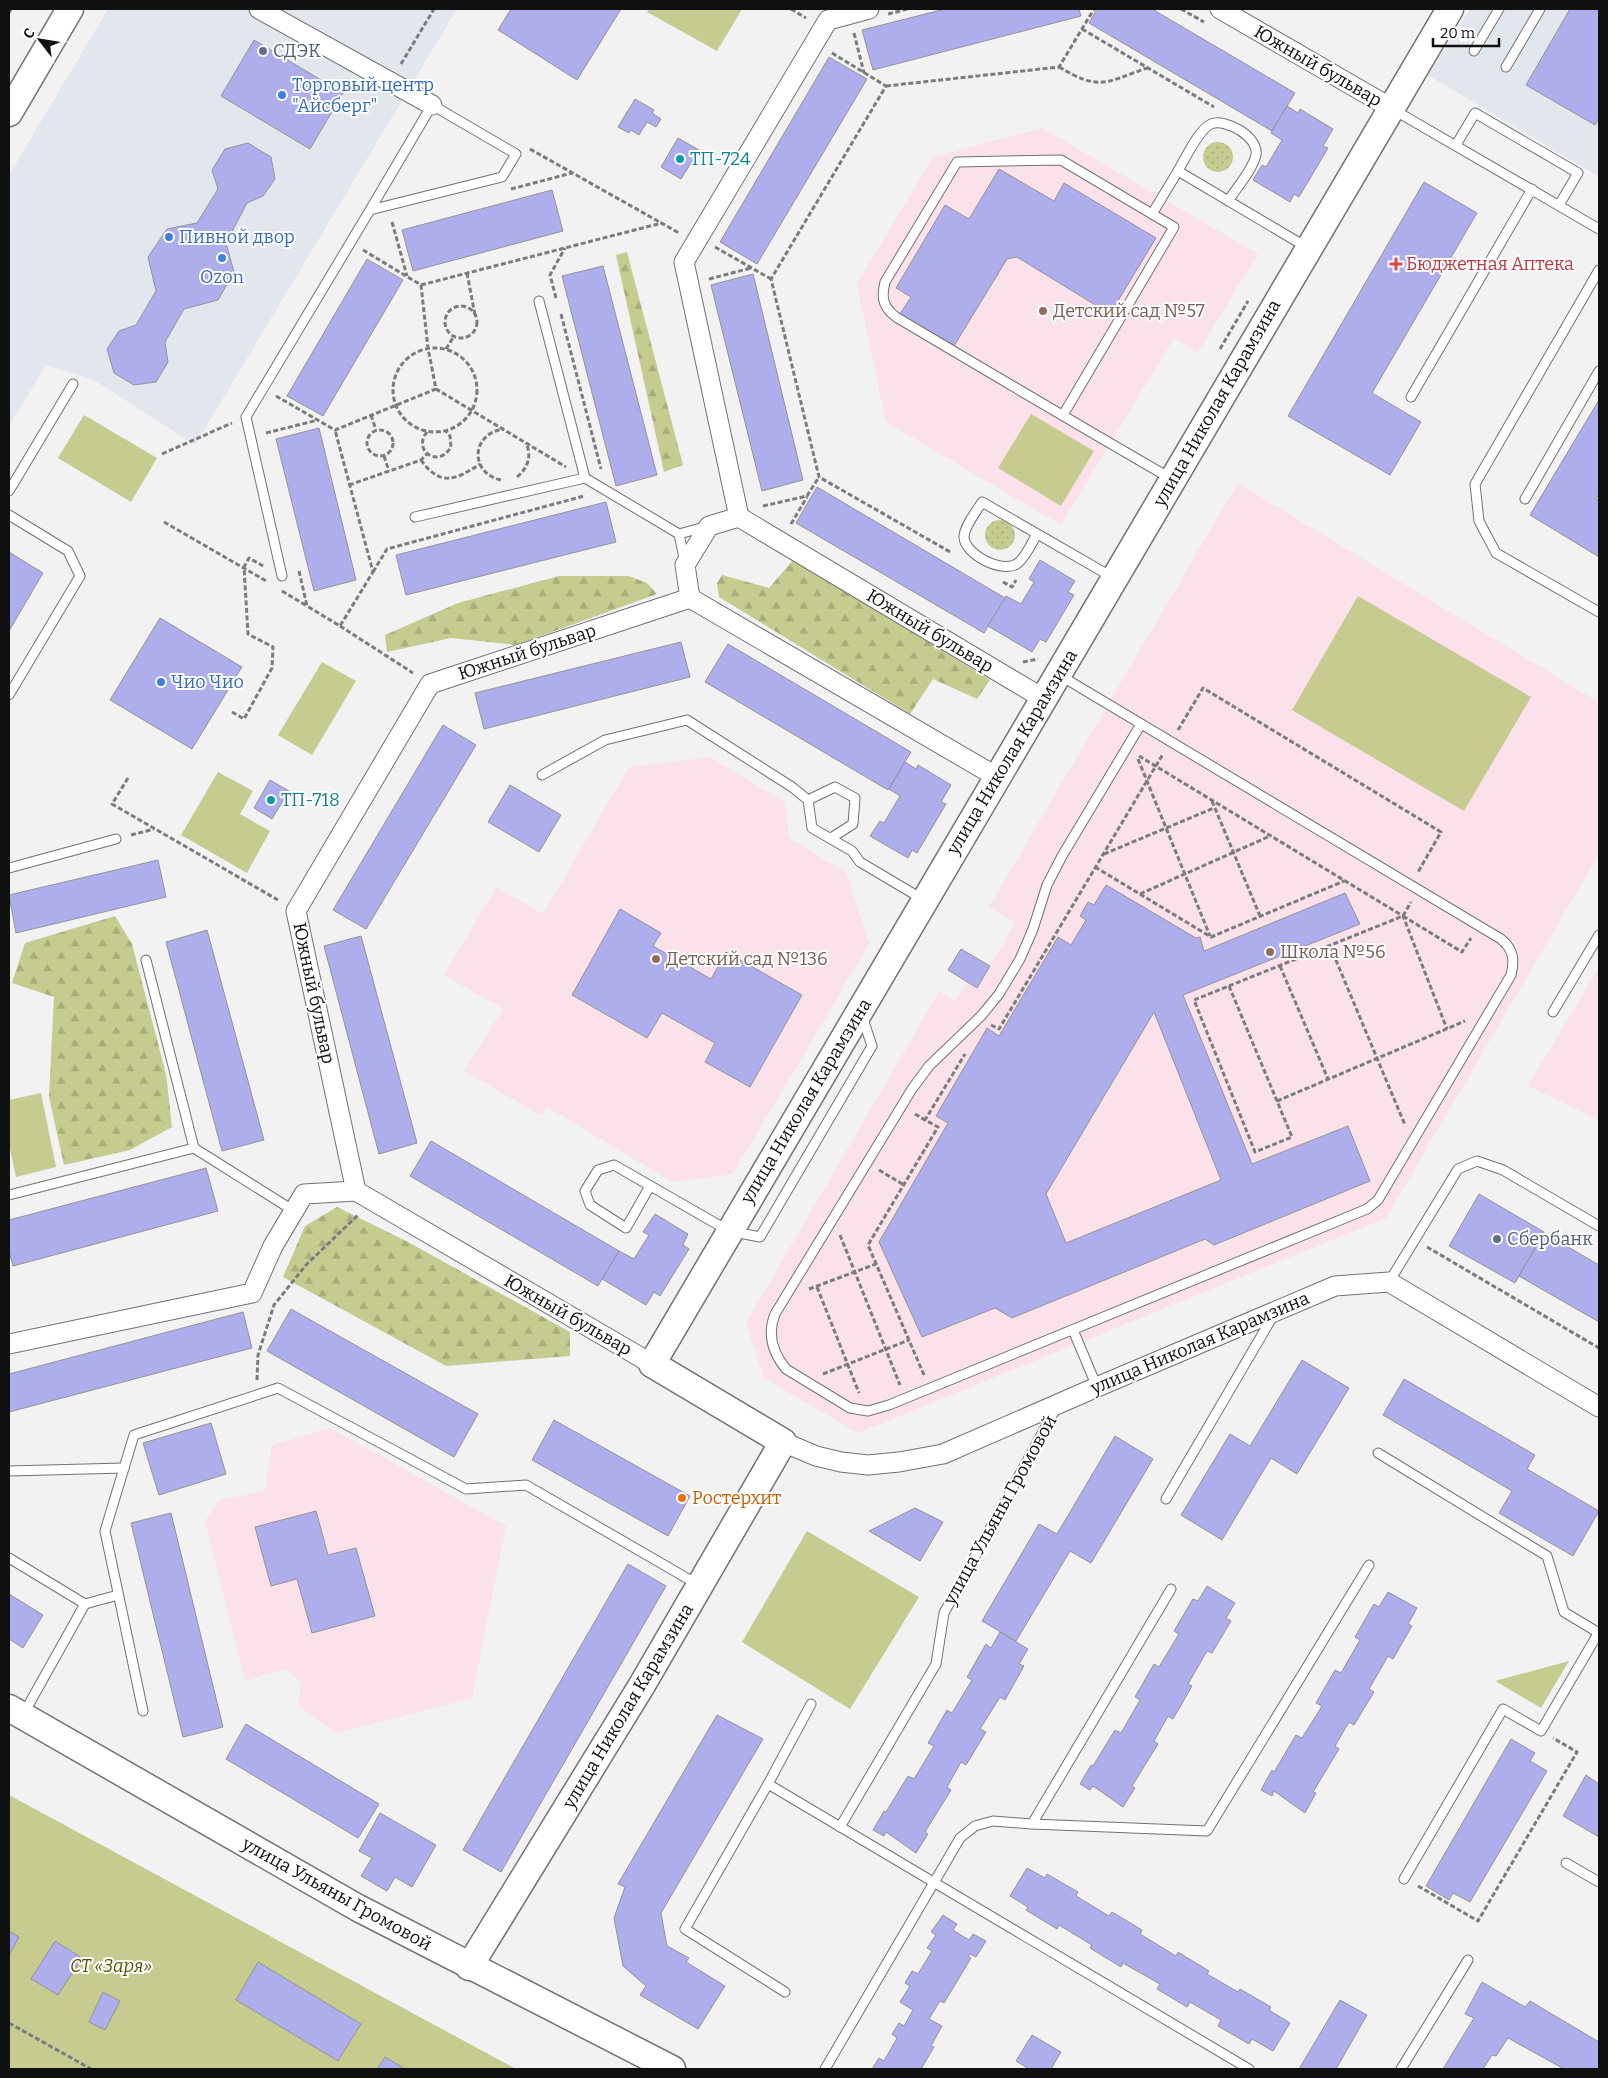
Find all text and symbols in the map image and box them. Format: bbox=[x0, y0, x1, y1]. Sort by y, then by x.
north arrow bbox=[15, 15, 65, 65]
scale bar bbox=[1433, 15, 1499, 47]
street label: Южный бульвар bbox=[1250, 21, 1386, 111]
text: 20 m bbox=[1440, 24, 1476, 42]
text: С bbox=[20, 25, 39, 42]
place label: СДЭК bbox=[273, 40, 321, 62]
marker: СДЭК bbox=[257, 45, 269, 57]
place label: Торговый центр "Айсберг" bbox=[292, 74, 434, 117]
marker: Торговый центр "Айсберг" bbox=[276, 89, 288, 101]
place label: ТП-724 bbox=[690, 148, 751, 170]
marker: ТП-724 bbox=[674, 153, 686, 165]
place label: Пивной двор bbox=[179, 226, 295, 248]
marker: Пивной двор bbox=[163, 231, 175, 243]
marker: Ozon bbox=[216, 252, 228, 264]
place label: Бюджетная Аптека bbox=[1406, 253, 1574, 275]
marker: Бюджетная Аптека bbox=[1390, 258, 1402, 270]
place label: Ozon bbox=[200, 266, 245, 288]
street label: улица Николая Карамзина bbox=[1148, 295, 1285, 511]
place label: Детский сад №57 bbox=[1053, 300, 1205, 322]
marker: Детский сад №57 bbox=[1037, 305, 1049, 317]
street label: Южный бульвар bbox=[863, 585, 997, 677]
street label: Южный бульвар bbox=[455, 619, 599, 685]
street label: улица Николая Карамзина bbox=[941, 645, 1082, 859]
place label: Чио Чио bbox=[171, 671, 244, 693]
marker: Чио Чио bbox=[155, 676, 167, 688]
place label: ТП-718 bbox=[281, 789, 340, 811]
marker: ТП-718 bbox=[265, 794, 277, 806]
street label: Южный бульвар bbox=[288, 920, 340, 1066]
place label: Школа №56 bbox=[1280, 941, 1386, 963]
marker: Школа №56 bbox=[1264, 946, 1276, 958]
place label: Детский сад №136 bbox=[666, 948, 828, 970]
marker: Детский сад №136 bbox=[650, 953, 662, 965]
street label: улица Николая Карамзина bbox=[735, 994, 876, 1208]
place label: Сбербанк bbox=[1507, 1228, 1593, 1250]
marker: Сбербанк bbox=[1491, 1233, 1503, 1245]
street label: Южный бульвар bbox=[500, 1270, 636, 1360]
street label: улица Николая Карамзина bbox=[1086, 1287, 1313, 1399]
street label: улица Ульяны Громовой bbox=[938, 1411, 1061, 1610]
place label: Ростерхит bbox=[692, 1487, 781, 1509]
marker: Ростерхит bbox=[676, 1492, 688, 1504]
street label: улица Николая Карамзина bbox=[557, 1599, 698, 1813]
street label: улица Ульяны Громовой bbox=[237, 1832, 436, 1955]
park label: СТ «Заря» bbox=[70, 1955, 152, 1977]

